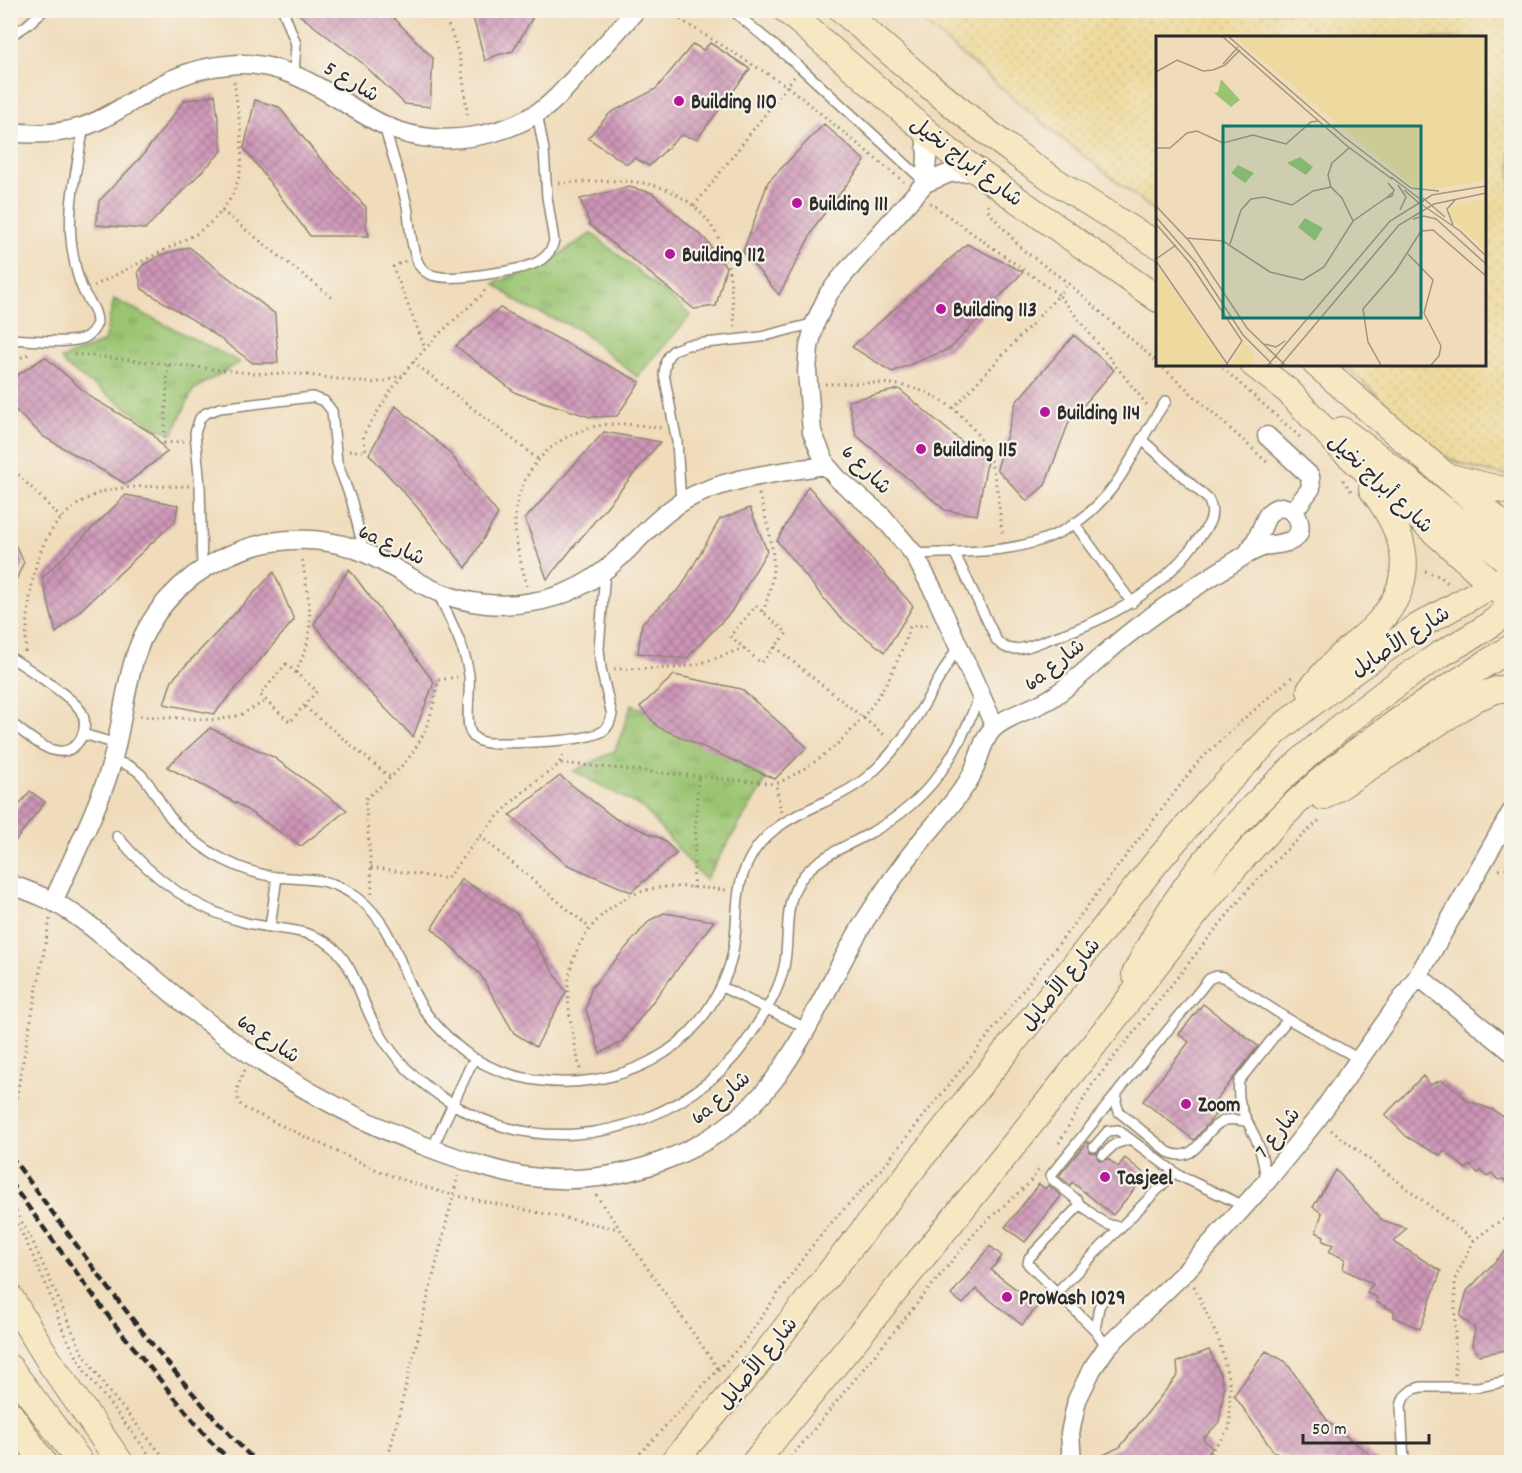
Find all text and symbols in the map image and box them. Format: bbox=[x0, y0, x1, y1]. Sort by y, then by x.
inset map bbox=[1156, 36, 1486, 366]
street label: شارع 5 bbox=[317, 55, 384, 112]
place label: Building 110 bbox=[691, 89, 777, 119]
marker: Building 110 bbox=[672, 94, 686, 108]
street label: شارع أبراج نخيل bbox=[902, 111, 1028, 216]
place label: Building 111 bbox=[809, 191, 888, 221]
marker: Building 111 bbox=[790, 196, 804, 210]
place label: Building 112 bbox=[682, 242, 766, 272]
marker: Building 112 bbox=[663, 247, 677, 261]
place label: Building 113 bbox=[953, 297, 1037, 327]
marker: Building 113 bbox=[934, 302, 948, 316]
place label: Building 114 bbox=[1057, 400, 1140, 430]
marker: Building 114 bbox=[1038, 405, 1052, 419]
street label: شارع أبراج نخيل bbox=[1320, 428, 1438, 542]
place label: Building 115 bbox=[933, 437, 1017, 467]
street label: شارع 6 bbox=[833, 439, 897, 503]
marker: Building 115 bbox=[914, 442, 928, 456]
street label: 6a شارع bbox=[352, 518, 429, 575]
street label: شارع الأصايل bbox=[1345, 599, 1457, 687]
street label: 6a شارع bbox=[1019, 633, 1093, 700]
street label: شارع الأصايل bbox=[1014, 931, 1109, 1039]
street label: 6a شارع bbox=[230, 1008, 305, 1073]
street label: 6a شارع bbox=[685, 1065, 759, 1133]
place label: Zoom bbox=[1198, 1092, 1240, 1122]
marker: Zoom bbox=[1179, 1097, 1193, 1111]
street label: شارع 7 bbox=[1249, 1102, 1309, 1166]
place label: Tasjeel bbox=[1117, 1165, 1174, 1195]
marker: Tasjeel bbox=[1098, 1170, 1112, 1184]
place label: ProWash 1029 bbox=[1019, 1285, 1126, 1315]
marker: ProWash 1029 bbox=[1000, 1290, 1014, 1304]
street label: شارع الأصايل bbox=[711, 1310, 806, 1418]
scale bar bbox=[1303, 1407, 1429, 1445]
text: 50 m bbox=[1312, 1418, 1347, 1443]

